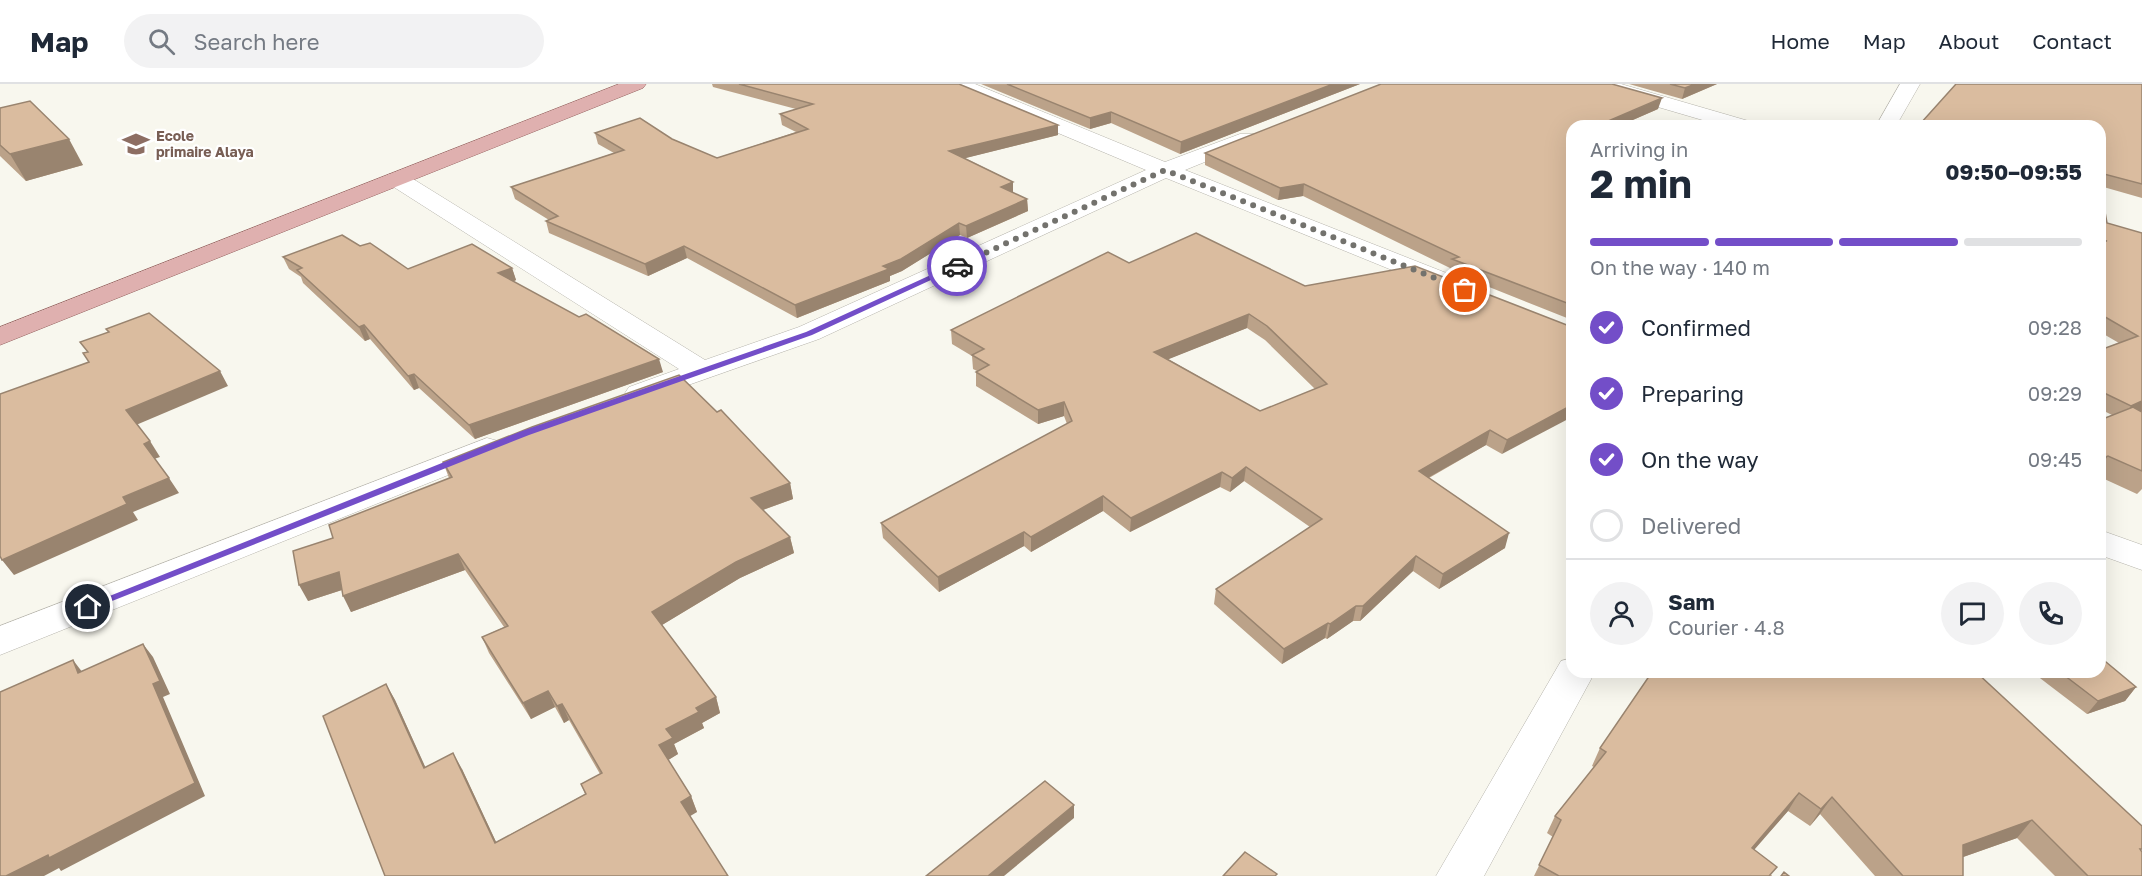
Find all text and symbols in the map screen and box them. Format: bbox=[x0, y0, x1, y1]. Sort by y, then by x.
search box bbox=[124, 14, 544, 68]
text: Map bbox=[30, 25, 88, 58]
icon: search bbox=[145, 25, 178, 58]
text: Search here bbox=[193, 28, 319, 55]
text: Home bbox=[1770, 28, 1830, 54]
text: Map bbox=[1863, 28, 1906, 54]
text: About bbox=[1939, 28, 1999, 54]
text: Contact bbox=[2032, 28, 2112, 54]
place label: Ecole primaire Alaya bbox=[156, 127, 254, 160]
school or university icon: Ecole primaire Alaya bbox=[121, 129, 151, 159]
text: Arriving in bbox=[1590, 137, 1688, 161]
text: 09:50–09:55 bbox=[1945, 158, 2082, 185]
text: 2 min bbox=[1590, 160, 1692, 207]
courier bbox=[927, 236, 987, 296]
icon: car bbox=[941, 250, 974, 283]
text: On the way · 140 m bbox=[1590, 255, 1770, 279]
pin bbox=[1439, 264, 1490, 315]
icon: bag bbox=[1448, 273, 1481, 306]
icon: check bbox=[1590, 311, 1623, 344]
text: Confirmed bbox=[1641, 314, 1751, 341]
text: 09:28 bbox=[2028, 315, 2082, 339]
icon: check bbox=[1590, 377, 1623, 410]
text: Preparing bbox=[1641, 380, 1744, 407]
text: 09:29 bbox=[2028, 381, 2082, 405]
icon: check bbox=[1590, 443, 1623, 476]
text: On the way bbox=[1641, 446, 1759, 473]
text: 09:45 bbox=[2028, 447, 2082, 471]
text: Delivered bbox=[1641, 512, 1741, 539]
pin bbox=[62, 581, 113, 632]
button: person bbox=[1590, 582, 1653, 645]
button: chat bbox=[1941, 582, 2004, 645]
button: phone bbox=[2019, 582, 2082, 645]
text: Sam bbox=[1668, 588, 1715, 615]
icon: home bbox=[71, 590, 104, 623]
text: Courier · 4.8 bbox=[1668, 615, 1785, 639]

